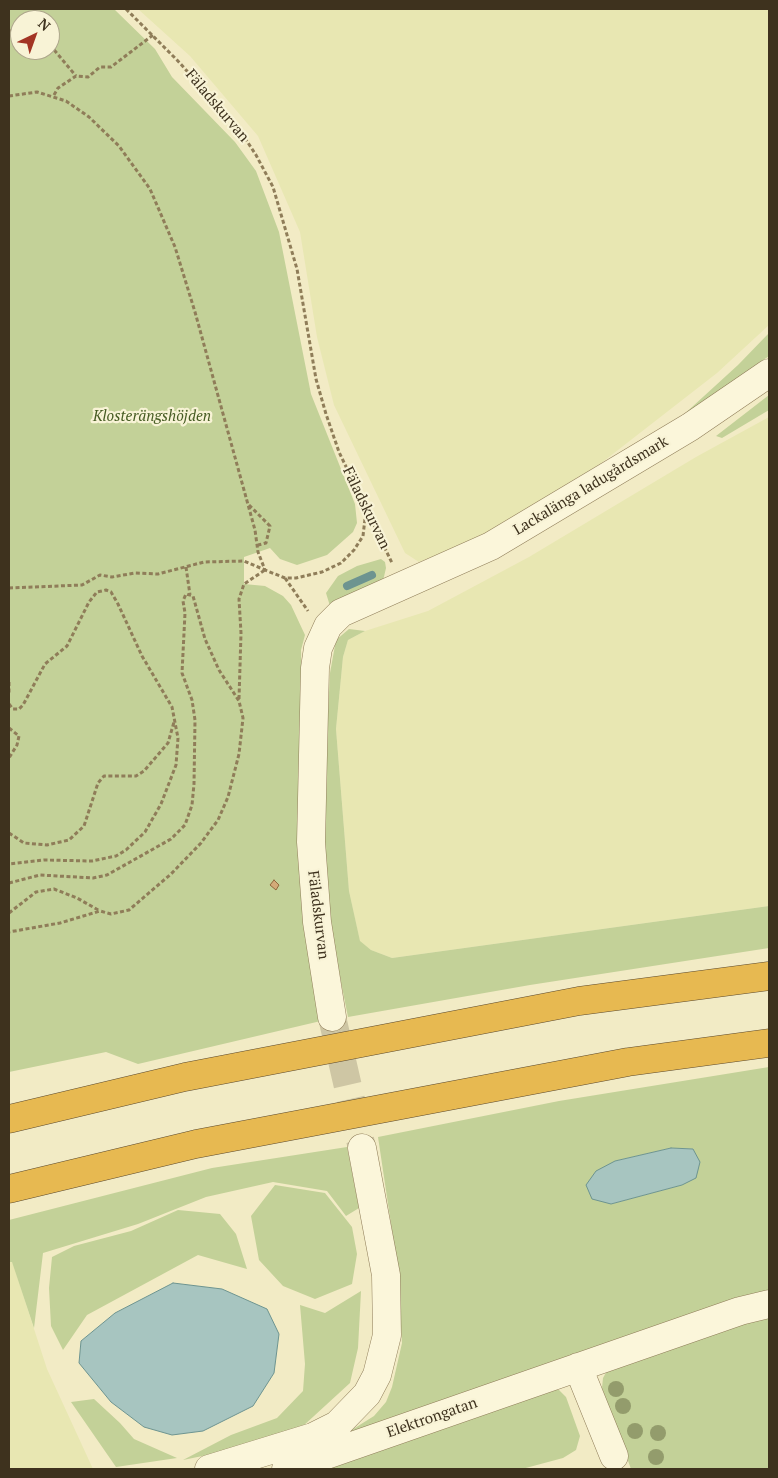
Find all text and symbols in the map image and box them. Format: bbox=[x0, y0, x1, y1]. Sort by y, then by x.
north arrow bbox=[10, 10, 60, 60]
text: N bbox=[34, 14, 55, 35]
street label: Fäladskurvan bbox=[181, 66, 253, 146]
park label: Klosterängshöjden bbox=[93, 408, 211, 426]
street label: Lackalänga ladugårdsmark bbox=[510, 433, 672, 539]
street label: Fäladskurvan bbox=[338, 464, 394, 552]
street label: Fäladskurvan bbox=[304, 870, 332, 960]
street label: Elektrongatan bbox=[384, 1394, 480, 1442]

